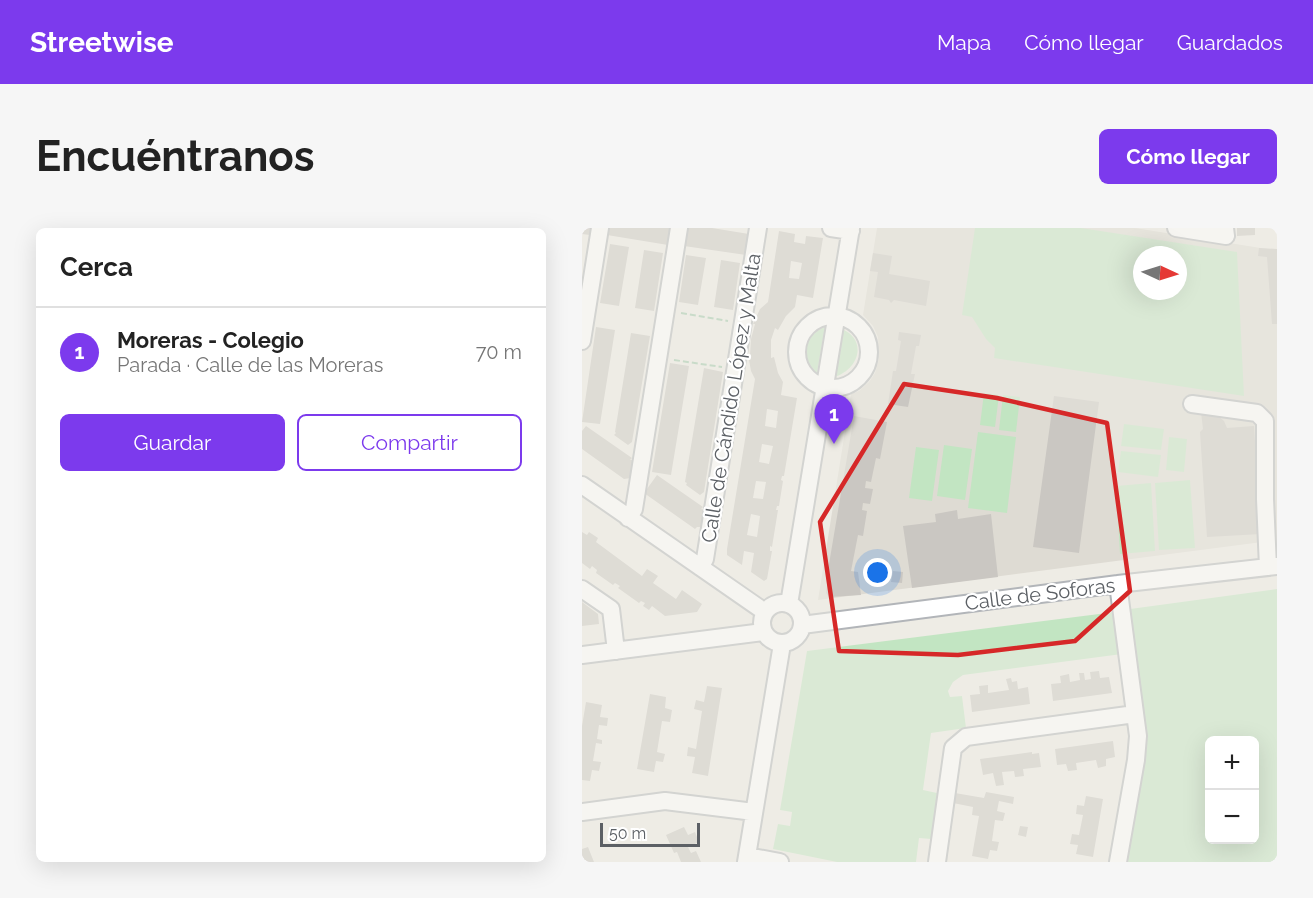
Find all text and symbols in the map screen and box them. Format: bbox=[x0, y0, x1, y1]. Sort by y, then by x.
text: Streetwise bbox=[30, 26, 174, 59]
text: Mapa bbox=[937, 30, 991, 55]
text: Cómo llegar bbox=[1024, 30, 1144, 55]
text: Guardados bbox=[1177, 30, 1283, 55]
button: Cómo llegar bbox=[1099, 129, 1277, 184]
text: Encuéntranos bbox=[36, 132, 315, 181]
north arrow bbox=[1133, 246, 1187, 300]
text: Cerca bbox=[60, 252, 133, 282]
street label: Calle de Cándido López y Malta bbox=[696, 252, 766, 544]
text: Moreras - Colegio bbox=[117, 327, 304, 353]
text: 1 bbox=[75, 340, 84, 364]
text: 70 m bbox=[476, 340, 522, 364]
text: Parada · Calle de las Moreras bbox=[117, 353, 383, 377]
pin: 1 bbox=[814, 394, 854, 444]
button: Guardar bbox=[60, 414, 285, 471]
button: Compartir bbox=[297, 414, 522, 471]
your location bbox=[863, 558, 892, 587]
street label: Calle de Soforas bbox=[963, 573, 1117, 615]
map controls bbox=[1205, 736, 1259, 844]
button: + bbox=[1205, 736, 1259, 790]
button: − bbox=[1205, 790, 1259, 844]
scale bar bbox=[600, 820, 700, 848]
text: 50 m bbox=[609, 824, 646, 843]

